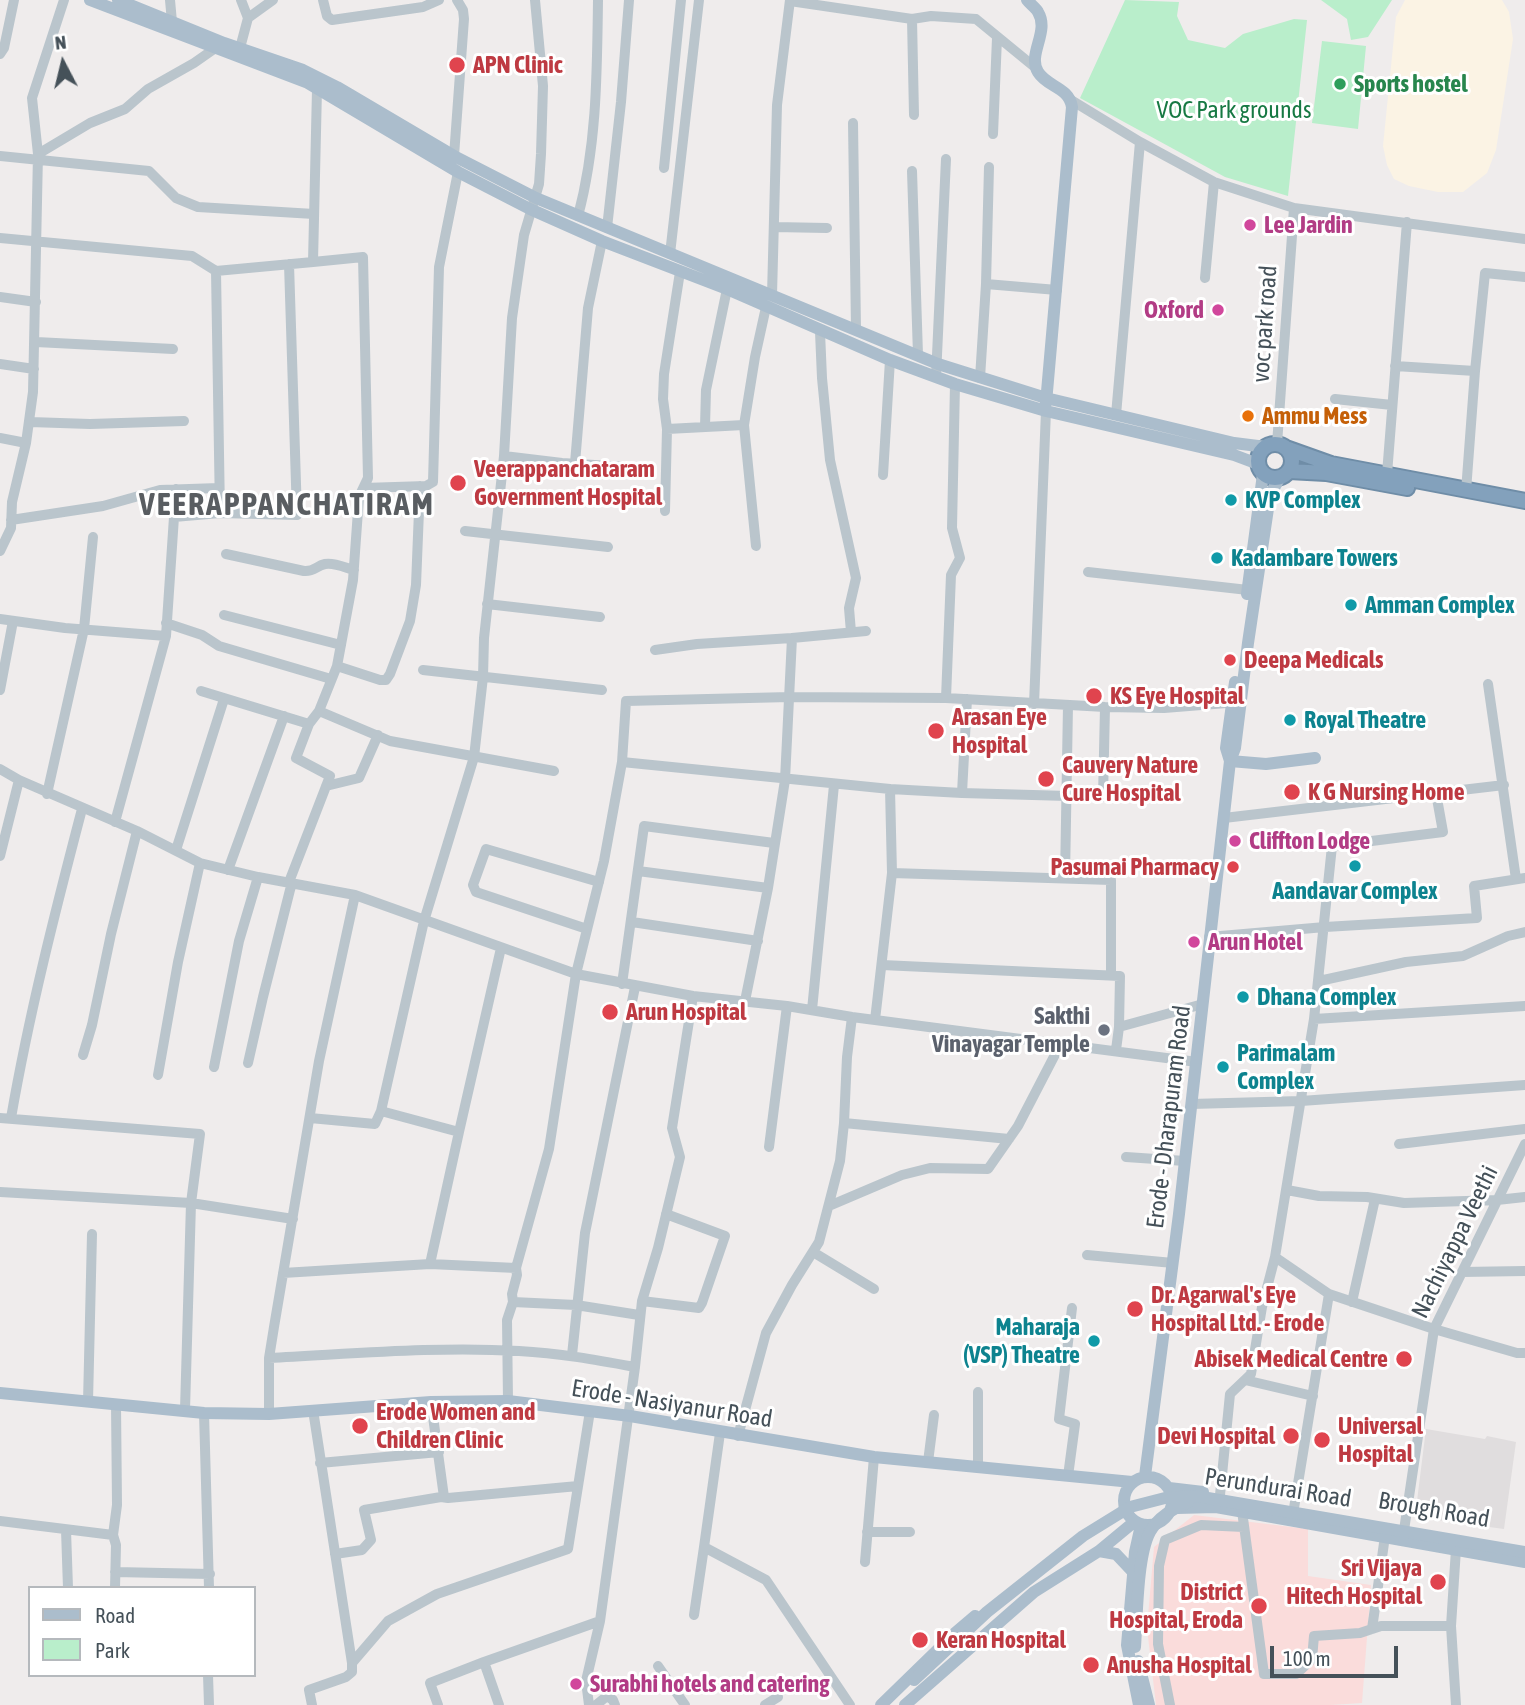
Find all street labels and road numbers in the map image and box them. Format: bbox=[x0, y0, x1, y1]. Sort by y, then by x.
street label: voc park road bbox=[1247, 264, 1283, 384]
street label: Erode - Dharapuram Road bbox=[1141, 1004, 1197, 1230]
street label: Nachiyappa Veethi bbox=[1406, 1161, 1504, 1323]
street label: Erode - Nasiyanur Road bbox=[570, 1374, 774, 1434]
street label: Perundurai Road bbox=[1203, 1462, 1353, 1514]
street label: Brough Road bbox=[1376, 1486, 1492, 1534]

